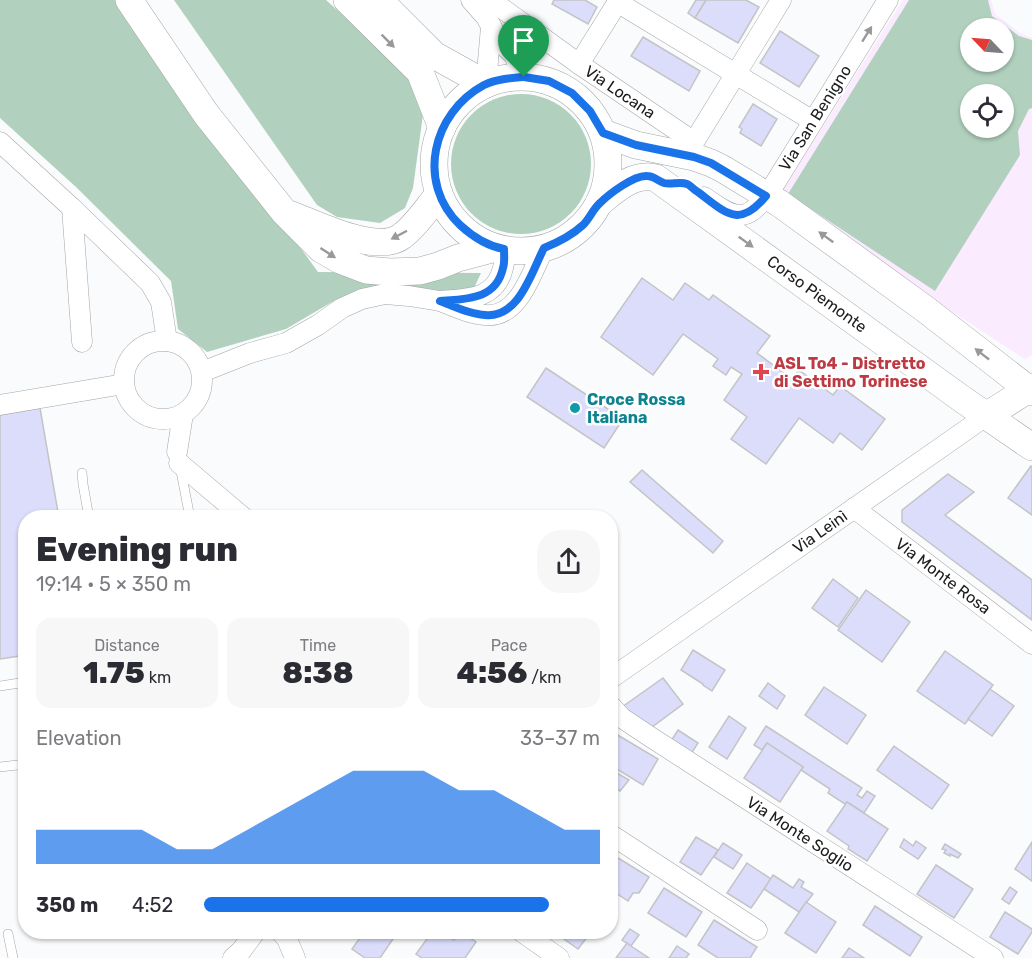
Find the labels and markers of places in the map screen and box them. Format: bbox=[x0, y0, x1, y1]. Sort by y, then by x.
pin bbox=[498, 15, 549, 77]
place label: ASL To4 - Distretto di Settimo Torinese bbox=[774, 354, 928, 391]
marker: ASL To4 - Distretto di Settimo Torinese bbox=[752, 363, 770, 381]
place label: Croce Rossa Italiana bbox=[587, 390, 685, 427]
marker: Croce Rossa Italiana bbox=[568, 401, 582, 415]

